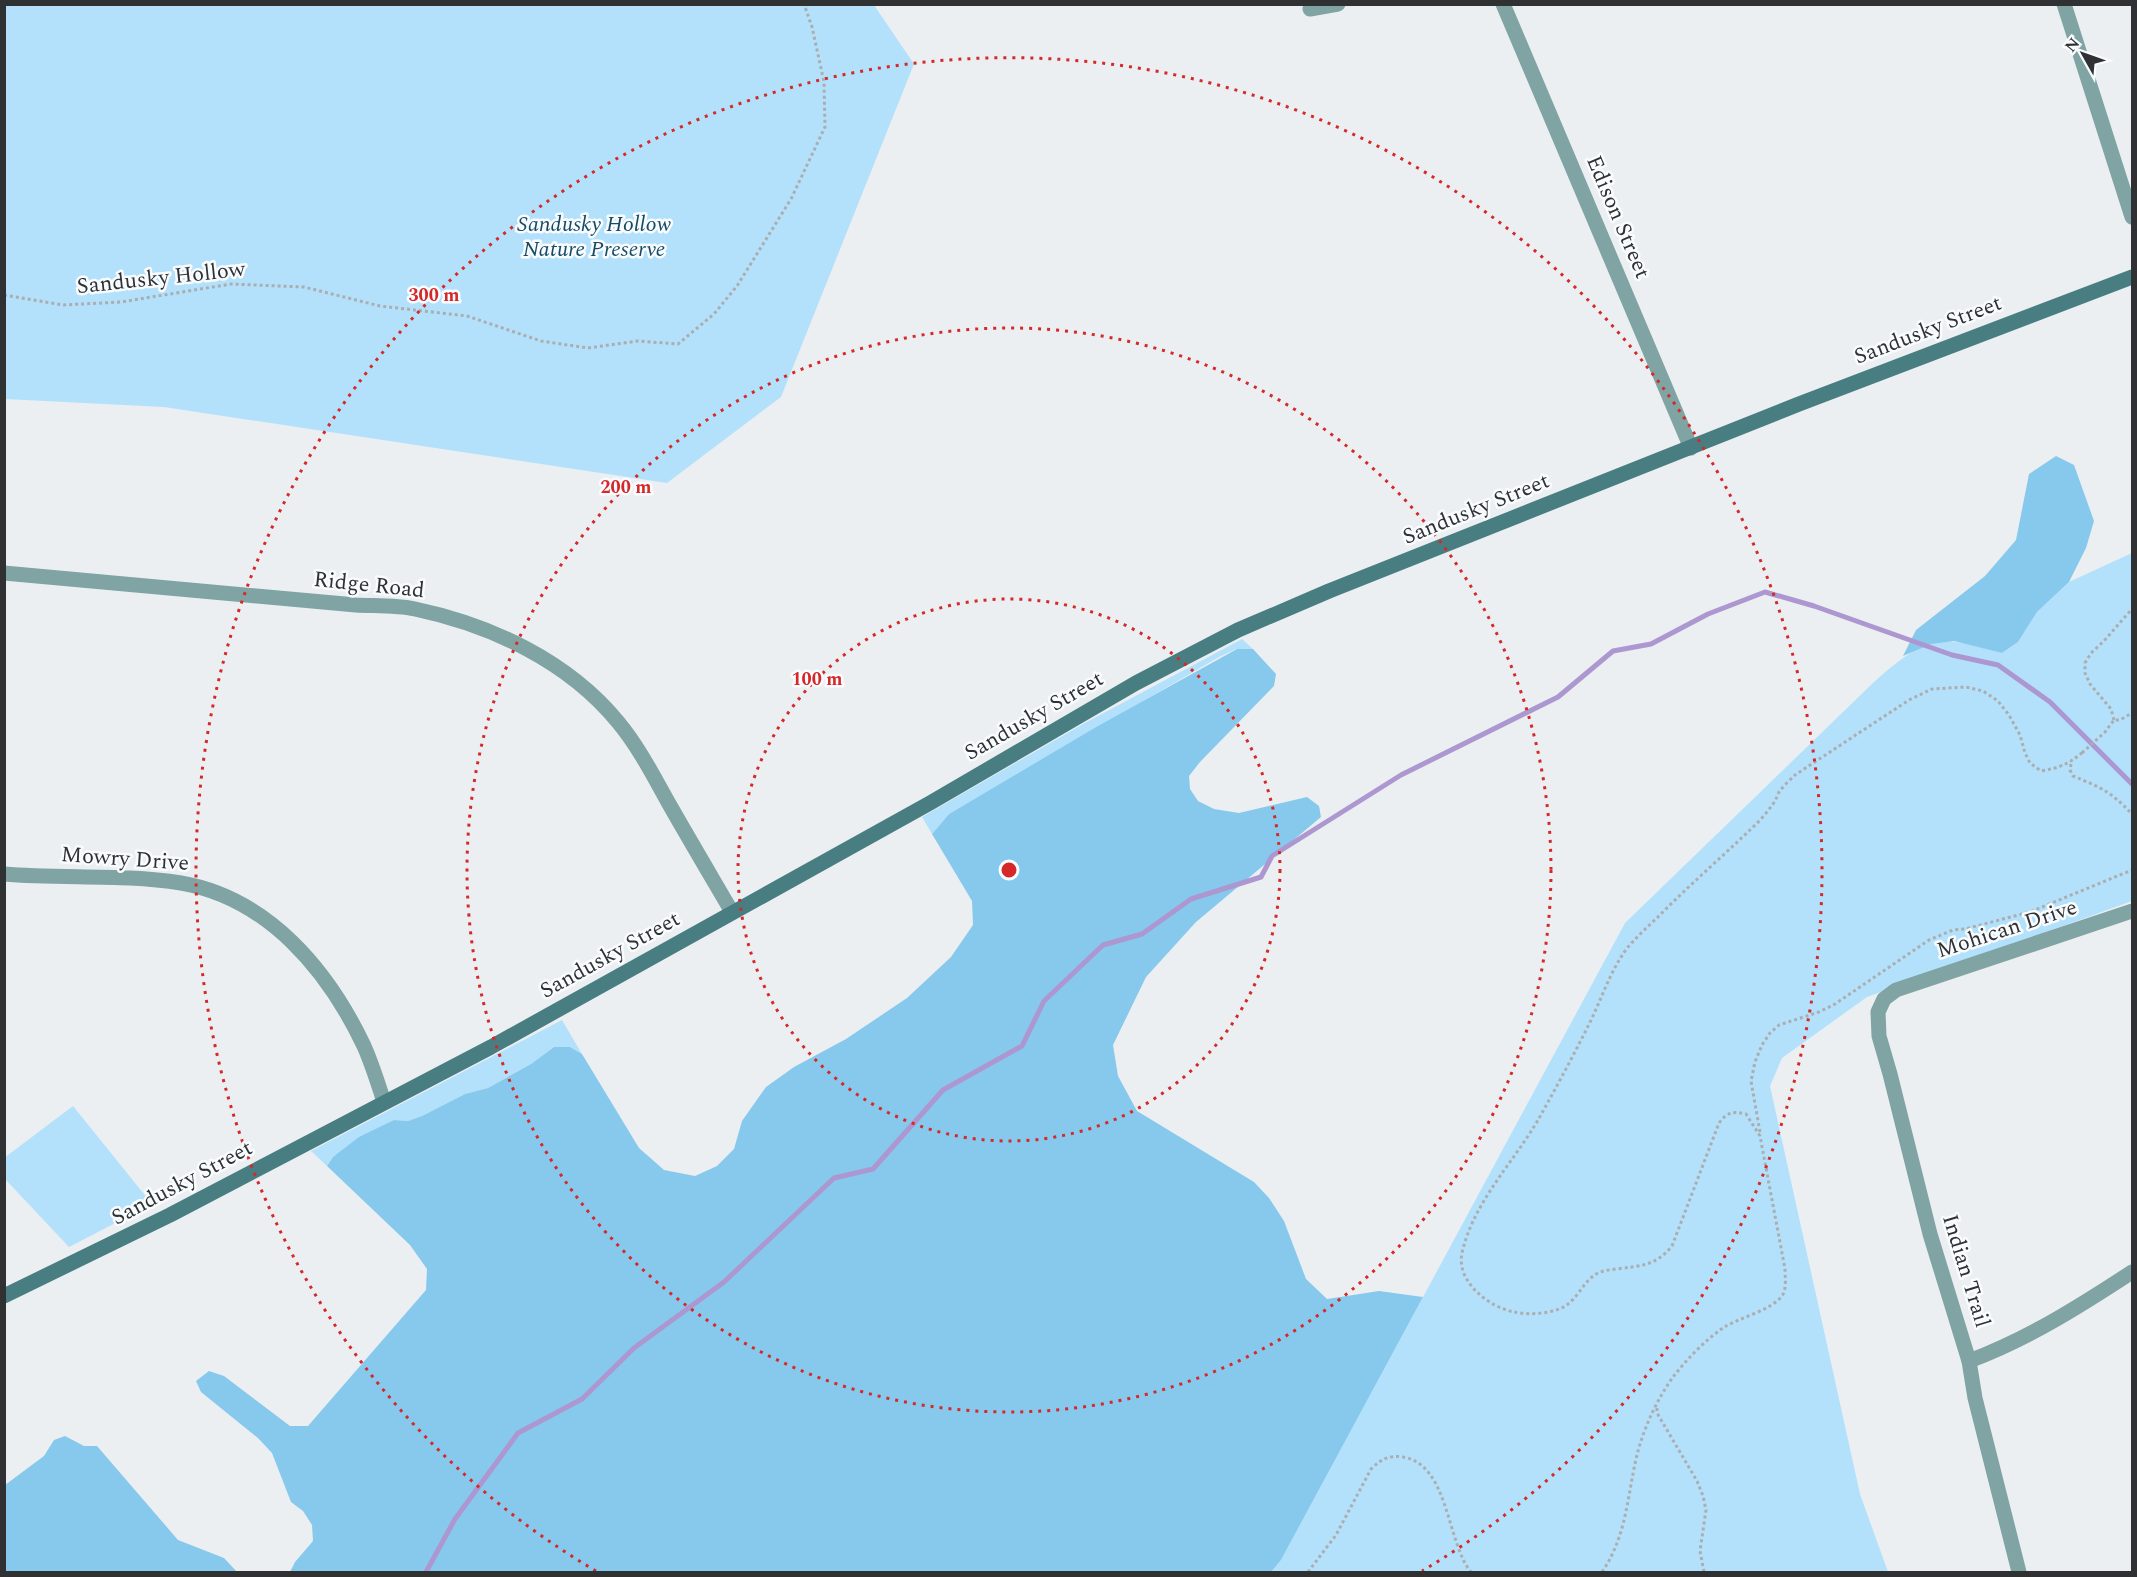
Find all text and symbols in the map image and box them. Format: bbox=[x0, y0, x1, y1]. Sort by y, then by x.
north arrow bbox=[2053, 24, 2113, 84]
text: N bbox=[2059, 32, 2086, 58]
street label: Edison Street bbox=[1577, 150, 1659, 284]
park label: Sandusky Hollow Nature Preserve bbox=[517, 208, 671, 266]
street label: Sandusky Hollow bbox=[75, 253, 248, 303]
text: 300 m bbox=[408, 282, 460, 309]
street label: Sandusky Street bbox=[1849, 287, 2007, 373]
street label: Sandusky Street bbox=[1398, 464, 1555, 554]
text: 200 m bbox=[600, 474, 652, 501]
street label: Ridge Road bbox=[312, 563, 426, 607]
street label: Sandusky Street bbox=[958, 663, 1110, 769]
text: 100 m bbox=[791, 666, 843, 693]
street label: Mowry Drive bbox=[60, 838, 190, 880]
centre of rings bbox=[999, 860, 1019, 880]
street label: Mohican Drive bbox=[1932, 891, 2082, 967]
street label: Sandusky Street bbox=[534, 903, 686, 1007]
street label: Sandusky Street bbox=[105, 1132, 259, 1234]
street label: Indian Trail bbox=[1933, 1210, 1999, 1332]

